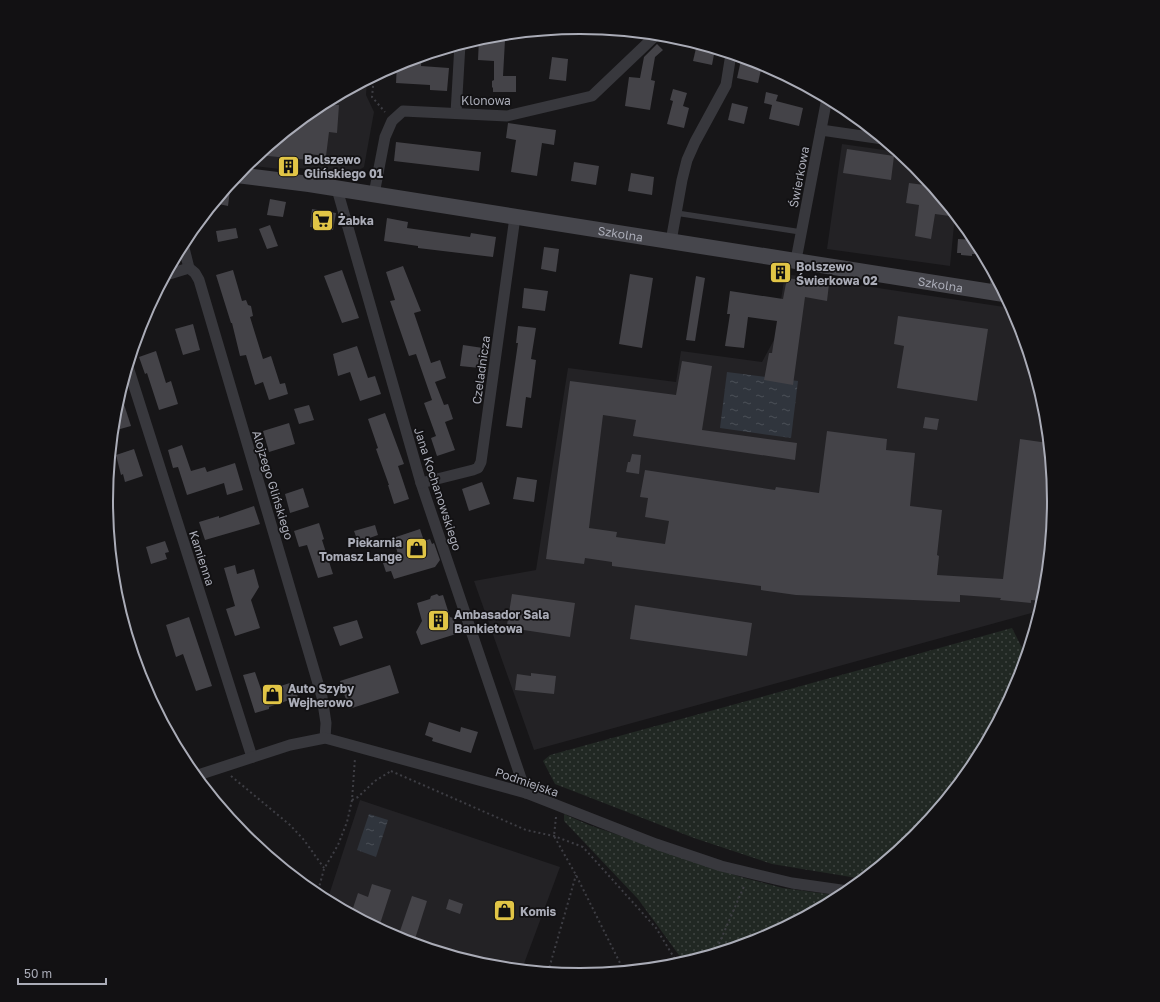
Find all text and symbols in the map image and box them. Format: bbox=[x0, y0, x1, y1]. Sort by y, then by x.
street label: Klonowa bbox=[461, 93, 511, 108]
street label: Świerkowa bbox=[786, 145, 812, 209]
place label: Bolszewo Glińskiego 01 bbox=[304, 152, 383, 181]
building icon: Bolszewo Glińskiego 01 bbox=[276, 153, 302, 179]
supermarket icon: Żabka bbox=[310, 207, 336, 233]
place label: Żabka bbox=[338, 213, 374, 228]
street label: Szkolna bbox=[597, 222, 644, 244]
place label: Bolszewo Świerkowa 02 bbox=[796, 259, 878, 288]
building icon: Bolszewo Świerkowa 02 bbox=[768, 260, 794, 286]
street label: Szkolna bbox=[917, 273, 964, 295]
street label: Czeladnicza bbox=[469, 335, 493, 405]
street label: Jana Kochanowskiego bbox=[411, 426, 465, 552]
street label: Alojzego Glińskiego bbox=[249, 429, 297, 541]
street label: Kamienna bbox=[186, 528, 218, 588]
place label: Piekarnia Tomasz Lange bbox=[319, 535, 402, 564]
shop icon: Piekarnia Tomasz Lange bbox=[404, 536, 430, 562]
place label: Ambasador Sala Bankietowa bbox=[454, 607, 549, 636]
building icon: Ambasador Sala Bankietowa bbox=[425, 608, 451, 634]
place label: Auto Szyby Wejherowo bbox=[288, 681, 355, 710]
shop icon: Auto Szyby Wejherowo bbox=[260, 682, 286, 708]
street label: Podmiejska bbox=[493, 764, 561, 800]
shop icon: Komis bbox=[491, 898, 517, 924]
place label: Komis bbox=[520, 904, 556, 919]
scale bar bbox=[18, 960, 106, 986]
text: 50 m bbox=[24, 966, 52, 981]

